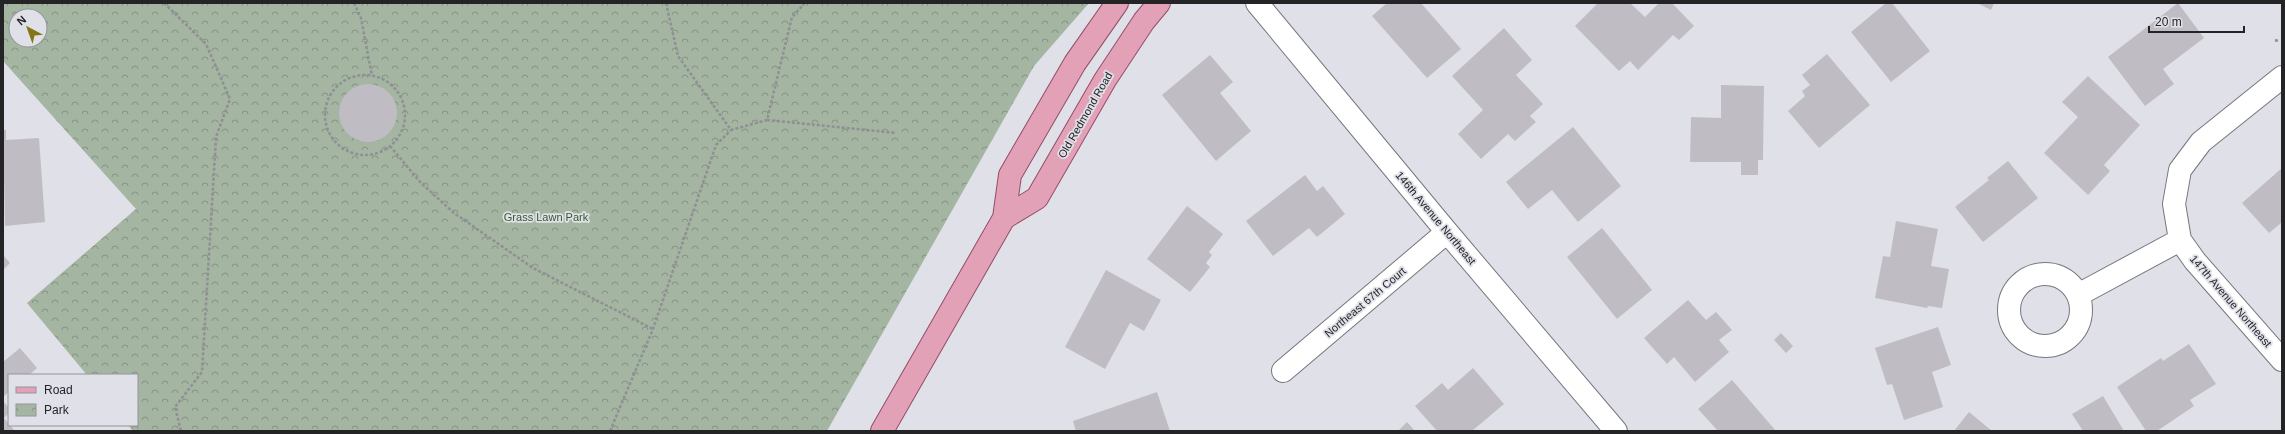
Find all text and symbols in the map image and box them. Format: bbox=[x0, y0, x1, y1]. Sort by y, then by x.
north arrow bbox=[8, 8, 48, 48]
scale bar bbox=[2149, 8, 2244, 34]
text: N bbox=[15, 13, 28, 28]
text: 20 m bbox=[2155, 15, 2182, 29]
street label: Old Redmond Road bbox=[1055, 70, 1115, 160]
street label: 146th Avenue Northeast bbox=[1394, 169, 1478, 267]
park label: Grass Lawn Park bbox=[504, 211, 589, 223]
street label: 147th Avenue Northeast bbox=[2188, 253, 2274, 349]
street label: Northeast 67th Court bbox=[1322, 265, 1408, 339]
legend bbox=[8, 374, 138, 426]
text: Road bbox=[44, 383, 73, 397]
text: Park bbox=[44, 403, 70, 417]

